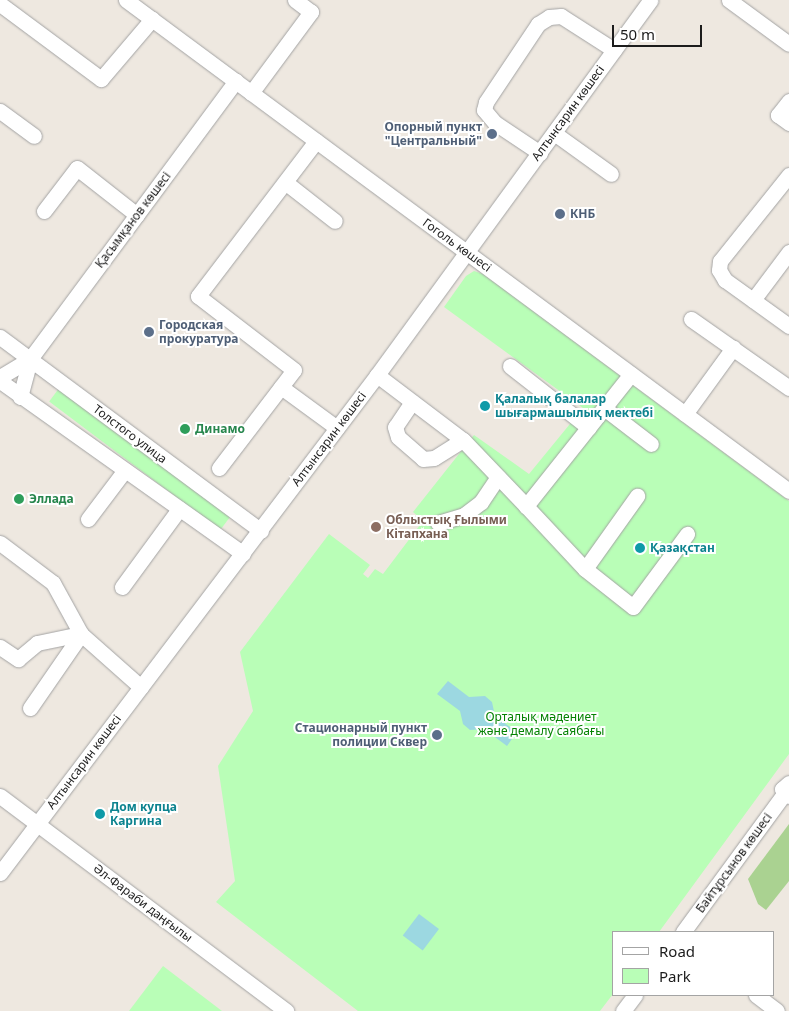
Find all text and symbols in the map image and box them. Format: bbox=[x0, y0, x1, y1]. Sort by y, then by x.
scale bar bbox=[614, 15, 704, 47]
text: 50 m bbox=[620, 24, 655, 44]
street label: Алтынсарин көшесі bbox=[529, 63, 607, 163]
place label: Опорный пункт "Центральный" bbox=[385, 120, 482, 148]
marker: Опорный пункт "Центральный" bbox=[486, 128, 498, 140]
street label: Қасымқанов көшесі bbox=[92, 169, 174, 271]
place label: КНБ bbox=[570, 207, 595, 221]
marker: КНБ bbox=[554, 208, 566, 220]
street label: Гоголь көшесі bbox=[420, 215, 494, 275]
place label: Городская прокуратура bbox=[159, 318, 238, 346]
marker: Городская прокуратура bbox=[143, 326, 155, 338]
street label: Алтынсарин көшесі bbox=[289, 389, 369, 489]
place label: Қалалық балалар шығармашылық мектебі bbox=[495, 392, 653, 420]
marker: Қалалық балалар шығармашылық мектебі bbox=[479, 400, 491, 412]
street label: Толстого улица bbox=[90, 402, 170, 466]
place label: Динамо bbox=[195, 422, 245, 436]
marker: Динамо bbox=[179, 423, 191, 435]
place label: Эллада bbox=[29, 492, 74, 506]
marker: Эллада bbox=[13, 493, 25, 505]
place label: Облыстық Ғылыми Кітапхана bbox=[386, 513, 507, 541]
marker: Облыстық Ғылыми Кітапхана bbox=[370, 521, 382, 533]
place label: Қазақстан bbox=[650, 541, 715, 555]
marker: Қазақстан bbox=[634, 542, 646, 554]
park label: Орталық мәдениет және демалу саябағы bbox=[478, 710, 604, 738]
street label: Алтынсарин көшесі bbox=[44, 712, 124, 812]
place label: Стационарный пункт полиции Сквер bbox=[295, 721, 427, 749]
marker: Стационарный пункт полиции Сквер bbox=[431, 729, 443, 741]
place label: Дом купца Каргина bbox=[110, 800, 177, 828]
marker: Дом купца Каргина bbox=[94, 808, 106, 820]
street label: Байтұрсынов көшесі bbox=[693, 810, 775, 916]
street label: Әл-Фараби даңғылы bbox=[91, 861, 195, 945]
legend bbox=[612, 931, 774, 996]
text: Road bbox=[659, 941, 695, 961]
text: Park bbox=[659, 966, 691, 986]

